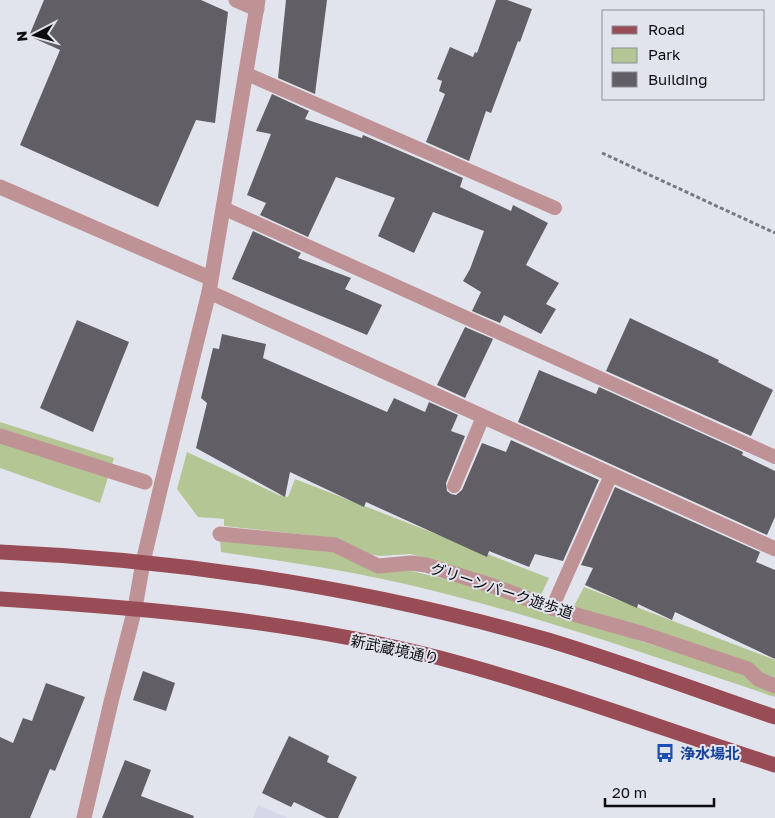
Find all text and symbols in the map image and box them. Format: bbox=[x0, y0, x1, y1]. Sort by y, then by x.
north arrow bbox=[10, 10, 60, 60]
legend bbox=[602, 10, 765, 100]
text: Road bbox=[648, 20, 685, 38]
text: N bbox=[13, 30, 31, 43]
text: Park bbox=[648, 45, 681, 63]
text: Building bbox=[648, 70, 708, 88]
street label: グリーンパーク遊歩道 bbox=[428, 558, 576, 622]
street label: 新武蔵境通り bbox=[349, 631, 441, 667]
bus stop icon: 浄水場北 bbox=[654, 742, 676, 764]
place label: 浄水場北 bbox=[680, 744, 740, 762]
scale bar bbox=[605, 776, 714, 808]
text: 20 m bbox=[612, 783, 647, 801]

